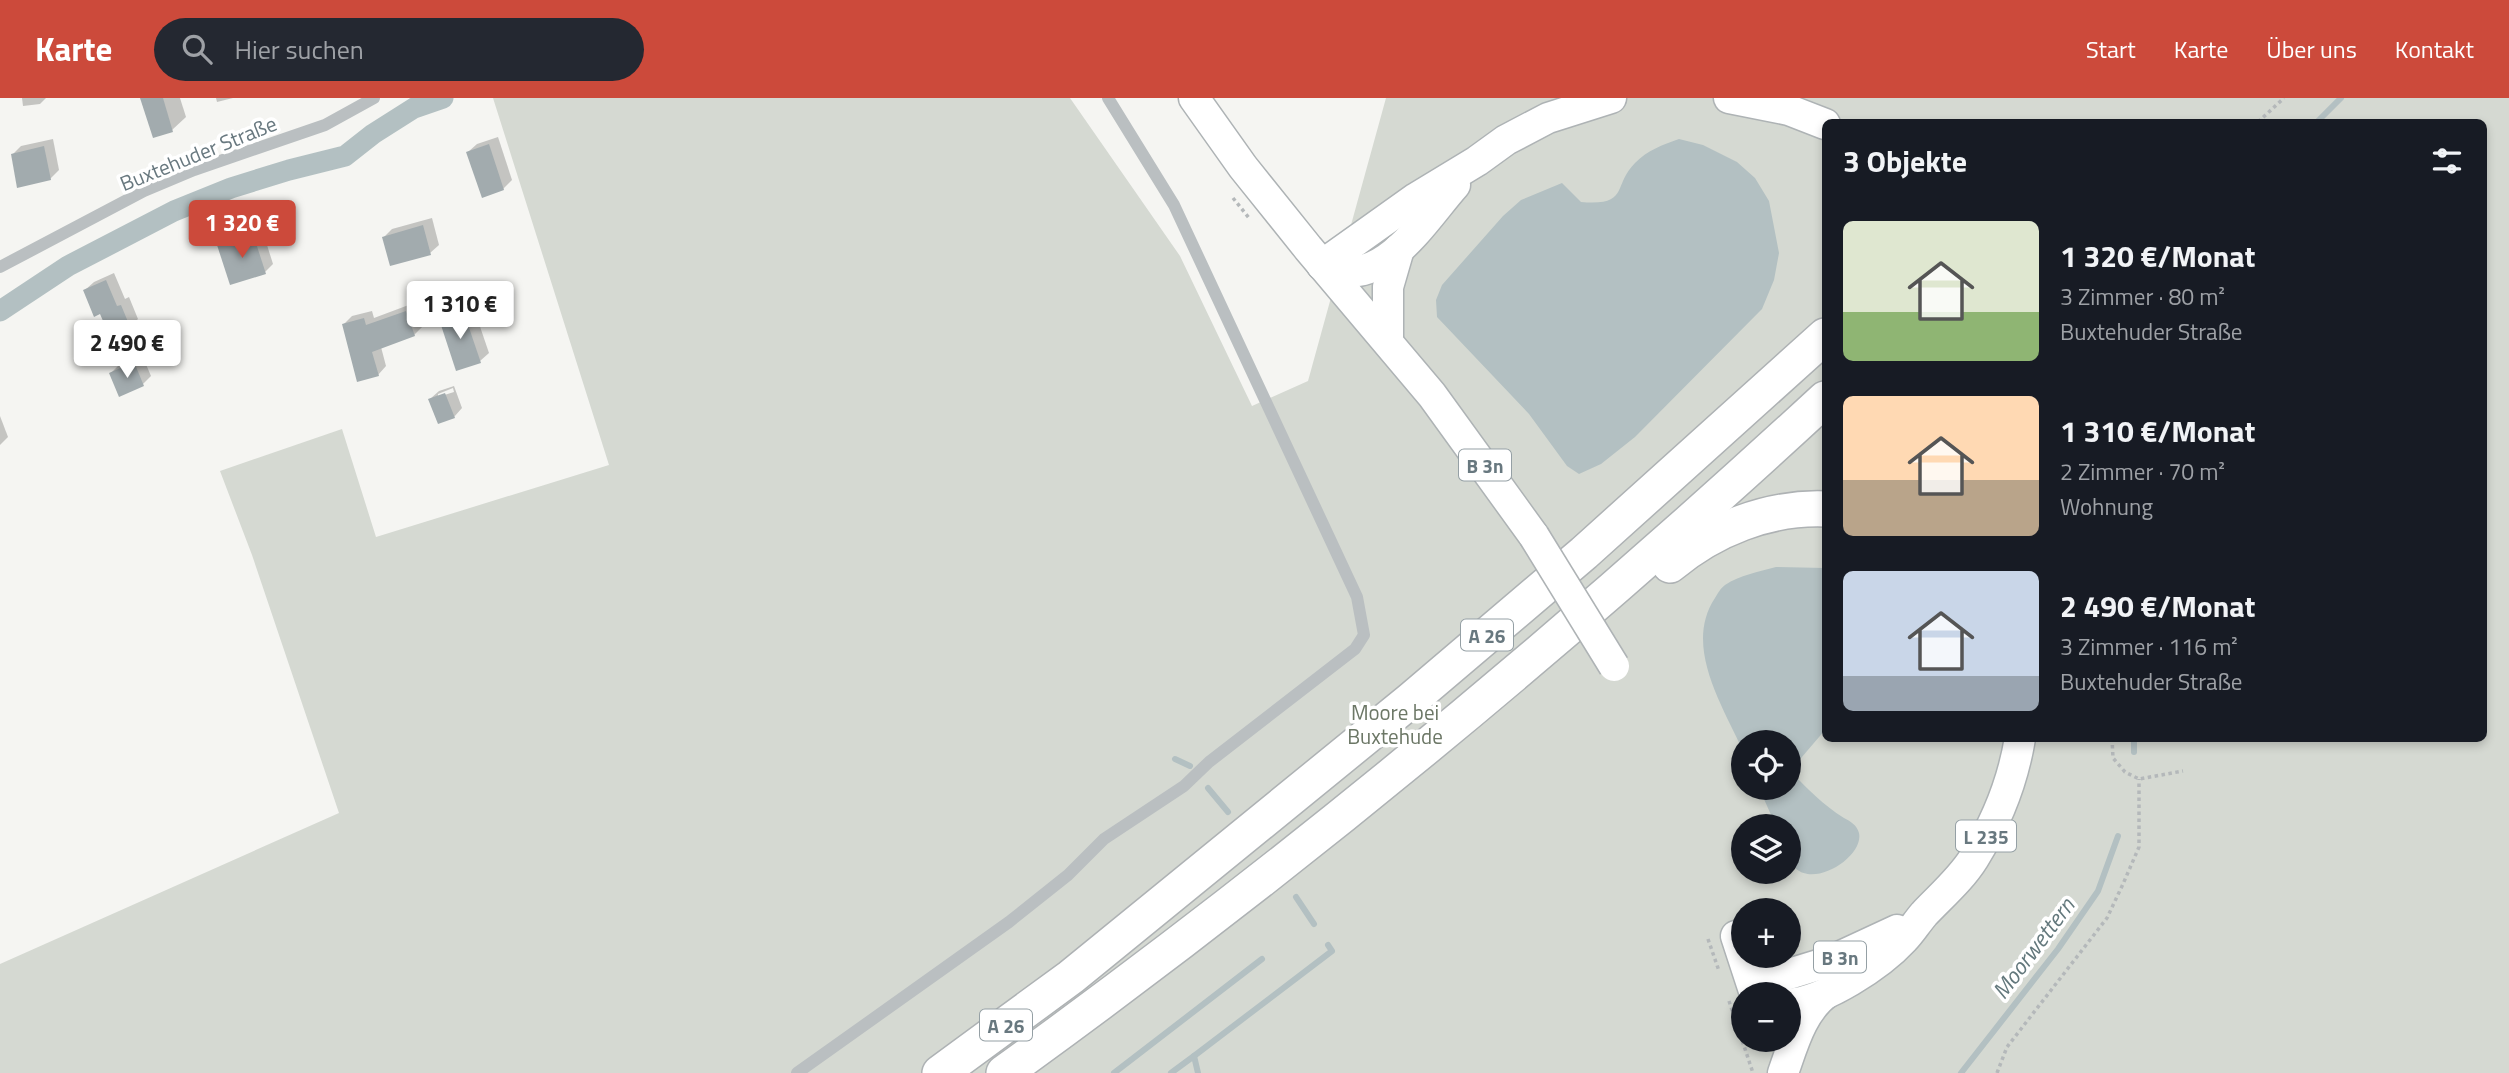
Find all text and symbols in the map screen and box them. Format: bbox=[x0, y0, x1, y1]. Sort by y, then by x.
search box bbox=[154, 18, 644, 81]
text: Karte bbox=[35, 24, 112, 74]
icon: search bbox=[178, 30, 216, 68]
text: Hier suchen bbox=[234, 30, 364, 69]
text: Start bbox=[2086, 31, 2136, 67]
text: Karte bbox=[2174, 31, 2228, 67]
text: Über uns bbox=[2266, 31, 2357, 67]
text: Kontakt bbox=[2395, 31, 2474, 67]
street label: Buxtehuder Straße bbox=[115, 107, 281, 199]
text: 3 Objekte bbox=[1843, 138, 1967, 184]
icon: filters bbox=[2428, 142, 2466, 180]
pin: 1 320 € bbox=[177, 200, 307, 260]
text: 1 320 € bbox=[205, 205, 279, 240]
text: 1 320 €/Monat bbox=[2060, 233, 2256, 279]
icon: home bbox=[1899, 249, 1983, 333]
text: 3 Zimmer · 80 m² bbox=[2060, 279, 2225, 314]
pin: 1 310 € bbox=[395, 282, 525, 341]
text: 1 310 € bbox=[423, 286, 497, 321]
text: Buxtehuder Straße bbox=[2060, 314, 2242, 349]
pin: 2 490 € bbox=[62, 320, 192, 380]
text: 2 490 € bbox=[90, 325, 164, 360]
text: 1 310 €/Monat bbox=[2060, 408, 2256, 454]
icon: home bbox=[1899, 424, 1983, 508]
road number: B 3n bbox=[1459, 450, 1511, 480]
text: 2 Zimmer · 70 m² bbox=[2060, 454, 2225, 489]
text: Wohnung bbox=[2060, 489, 2153, 524]
text: 2 490 €/Monat bbox=[2060, 583, 2256, 629]
icon: home bbox=[1899, 599, 1983, 683]
road number: A 26 bbox=[1461, 620, 1513, 650]
text: 3 Zimmer · 116 m² bbox=[2060, 629, 2238, 664]
text: Buxtehuder Straße bbox=[2060, 664, 2242, 699]
park label: Moore bei Buxtehude bbox=[1347, 696, 1443, 752]
map controls bbox=[1731, 730, 1801, 1052]
button: locate bbox=[1731, 730, 1801, 800]
button: layers bbox=[1731, 814, 1801, 884]
road number: L 235 bbox=[1956, 820, 2016, 852]
water label: Moorwettern bbox=[1983, 889, 2083, 1006]
button: + bbox=[1731, 898, 1801, 968]
road number: B 3n bbox=[1814, 942, 1866, 972]
button: − bbox=[1731, 982, 1801, 1052]
road number: A 26 bbox=[980, 1009, 1032, 1040]

